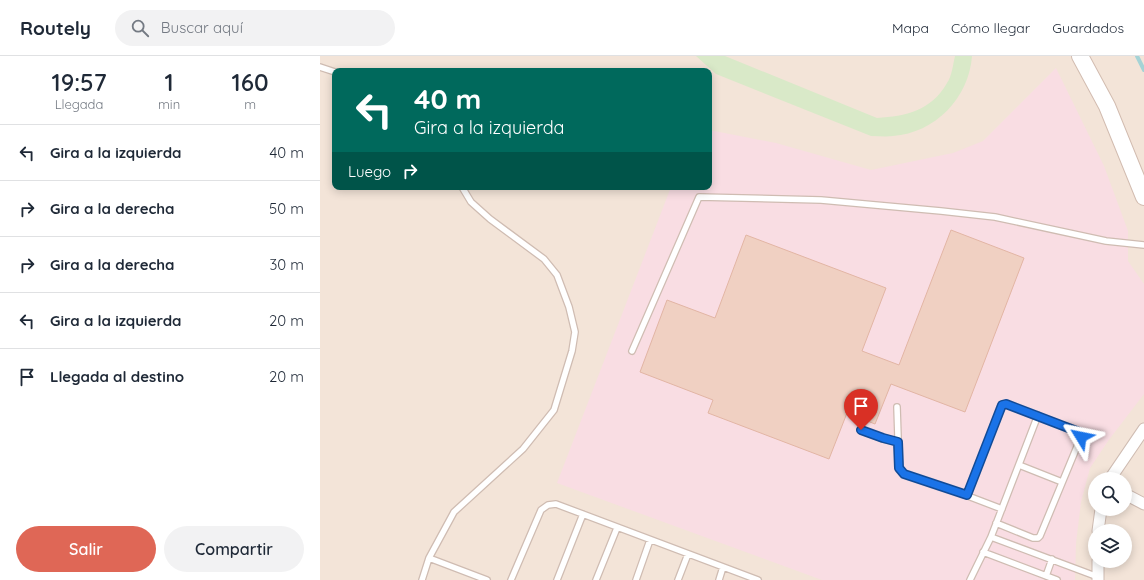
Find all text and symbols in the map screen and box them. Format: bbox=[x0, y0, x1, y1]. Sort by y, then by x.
search box bbox=[115, 10, 395, 46]
text: Routely bbox=[20, 16, 91, 40]
icon: search bbox=[129, 17, 151, 39]
text: Buscar aquí bbox=[161, 18, 243, 37]
text: Mapa bbox=[892, 19, 929, 37]
text: Cómo llegar bbox=[951, 19, 1030, 37]
text: Guardados bbox=[1052, 19, 1124, 37]
text: 19:57 bbox=[51, 67, 107, 97]
text: 1 bbox=[164, 67, 174, 97]
text: 160 bbox=[232, 67, 269, 97]
text: 40 m bbox=[414, 81, 481, 116]
icon: left bbox=[348, 84, 400, 136]
text: Llegada bbox=[55, 96, 103, 112]
text: min bbox=[158, 96, 180, 112]
text: m bbox=[244, 96, 256, 112]
text: Gira a la izquierda bbox=[414, 116, 565, 139]
icon: left bbox=[16, 142, 38, 164]
text: Gira a la izquierda bbox=[50, 143, 182, 162]
text: 40 m bbox=[269, 143, 304, 162]
icon: right bbox=[399, 160, 421, 182]
text: Luego bbox=[348, 162, 391, 181]
icon: right bbox=[16, 198, 38, 220]
text: Gira a la derecha bbox=[50, 199, 175, 218]
text: 50 m bbox=[269, 199, 304, 218]
icon: right bbox=[16, 254, 38, 276]
text: Gira a la derecha bbox=[50, 255, 175, 274]
text: 30 m bbox=[269, 255, 304, 274]
icon: left bbox=[16, 310, 38, 332]
text: Gira a la izquierda bbox=[50, 311, 182, 330]
text: 20 m bbox=[269, 311, 304, 330]
icon: arrive bbox=[16, 366, 38, 388]
text: Llegada al destino bbox=[50, 367, 184, 386]
text: 20 m bbox=[269, 367, 304, 386]
pin bbox=[844, 389, 878, 430]
icon: arrive bbox=[850, 395, 872, 417]
position arrow bbox=[1060, 416, 1102, 458]
map controls bbox=[1088, 472, 1132, 568]
button: search bbox=[1088, 472, 1132, 516]
button: layers bbox=[1088, 524, 1132, 568]
button: Salir bbox=[16, 526, 156, 572]
button: Compartir bbox=[164, 526, 304, 572]

